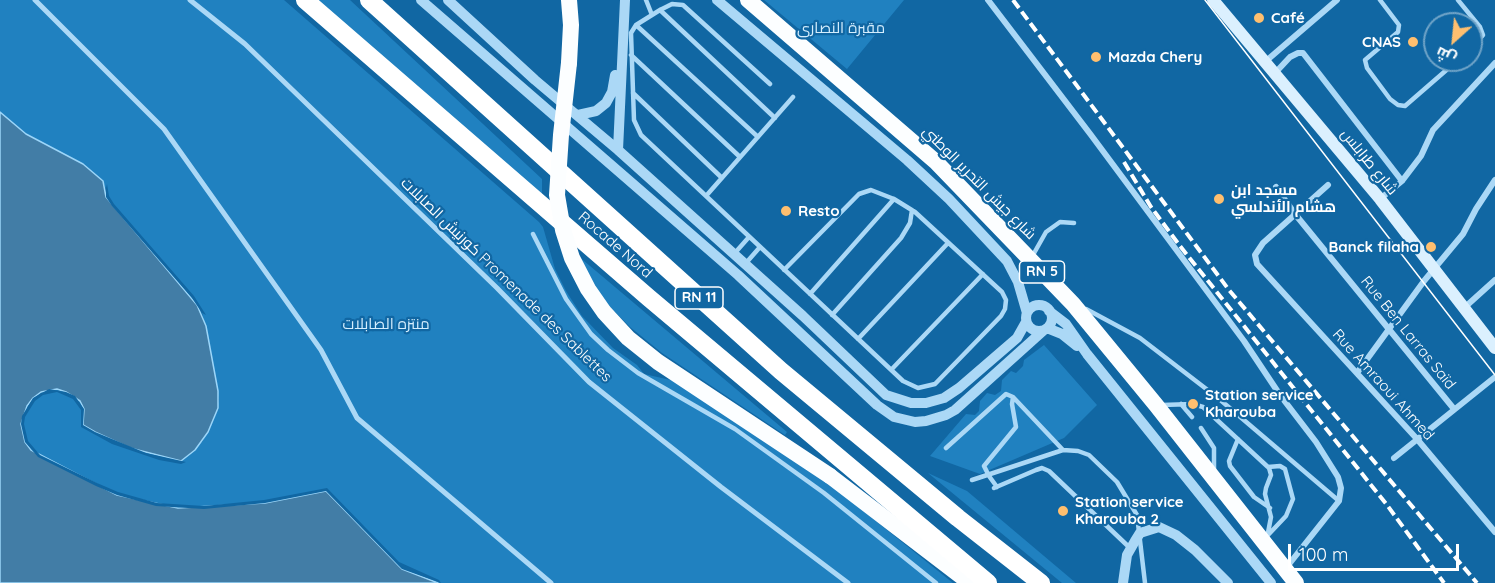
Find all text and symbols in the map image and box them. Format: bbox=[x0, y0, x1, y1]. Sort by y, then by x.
place label: Café bbox=[1271, 9, 1305, 27]
marker: Café bbox=[1252, 11, 1266, 25]
north arrow bbox=[1423, 12, 1483, 72]
park label: مقبرة النصارى bbox=[797, 19, 885, 37]
place label: CNAS bbox=[1362, 33, 1401, 51]
marker: CNAS bbox=[1406, 35, 1420, 49]
text: ش bbox=[1432, 43, 1459, 70]
place label: Mazda Chery bbox=[1108, 48, 1202, 66]
marker: Mazda Chery bbox=[1089, 50, 1103, 64]
street label: شارع جيش التحرير الوطني bbox=[918, 122, 1040, 244]
street label: شارع طرابلس bbox=[1337, 125, 1401, 199]
street label: كورنيش الصابلات Promenade des Sablettes bbox=[397, 174, 615, 386]
place label: مسجد ابن هشام الأندلسي bbox=[1231, 181, 1336, 216]
marker: مسجد ابن هشام الأندلسي bbox=[1212, 192, 1226, 206]
place label: Resto bbox=[798, 202, 840, 220]
marker: Resto bbox=[779, 204, 793, 218]
street label: Rocade Nord bbox=[574, 208, 656, 282]
place label: Banck filaha bbox=[1329, 238, 1419, 256]
marker: Banck filaha bbox=[1424, 240, 1438, 254]
road number: RN 5 bbox=[1020, 261, 1064, 283]
street label: Rue Ben Larras Saïd bbox=[1357, 273, 1459, 393]
road number: RN 11 bbox=[675, 287, 723, 309]
park label: منتزه الصابلات bbox=[342, 315, 430, 333]
street label: Rue Amraoui Ahmed bbox=[1328, 326, 1438, 444]
place label: Station service Kharouba bbox=[1205, 386, 1314, 421]
marker: Station service Kharouba bbox=[1186, 397, 1200, 411]
place label: Station service Kharouba 2 bbox=[1075, 493, 1184, 528]
marker: Station service Kharouba 2 bbox=[1056, 504, 1070, 518]
scale bar bbox=[1291, 532, 1462, 570]
text: 100 m bbox=[1299, 543, 1348, 566]

